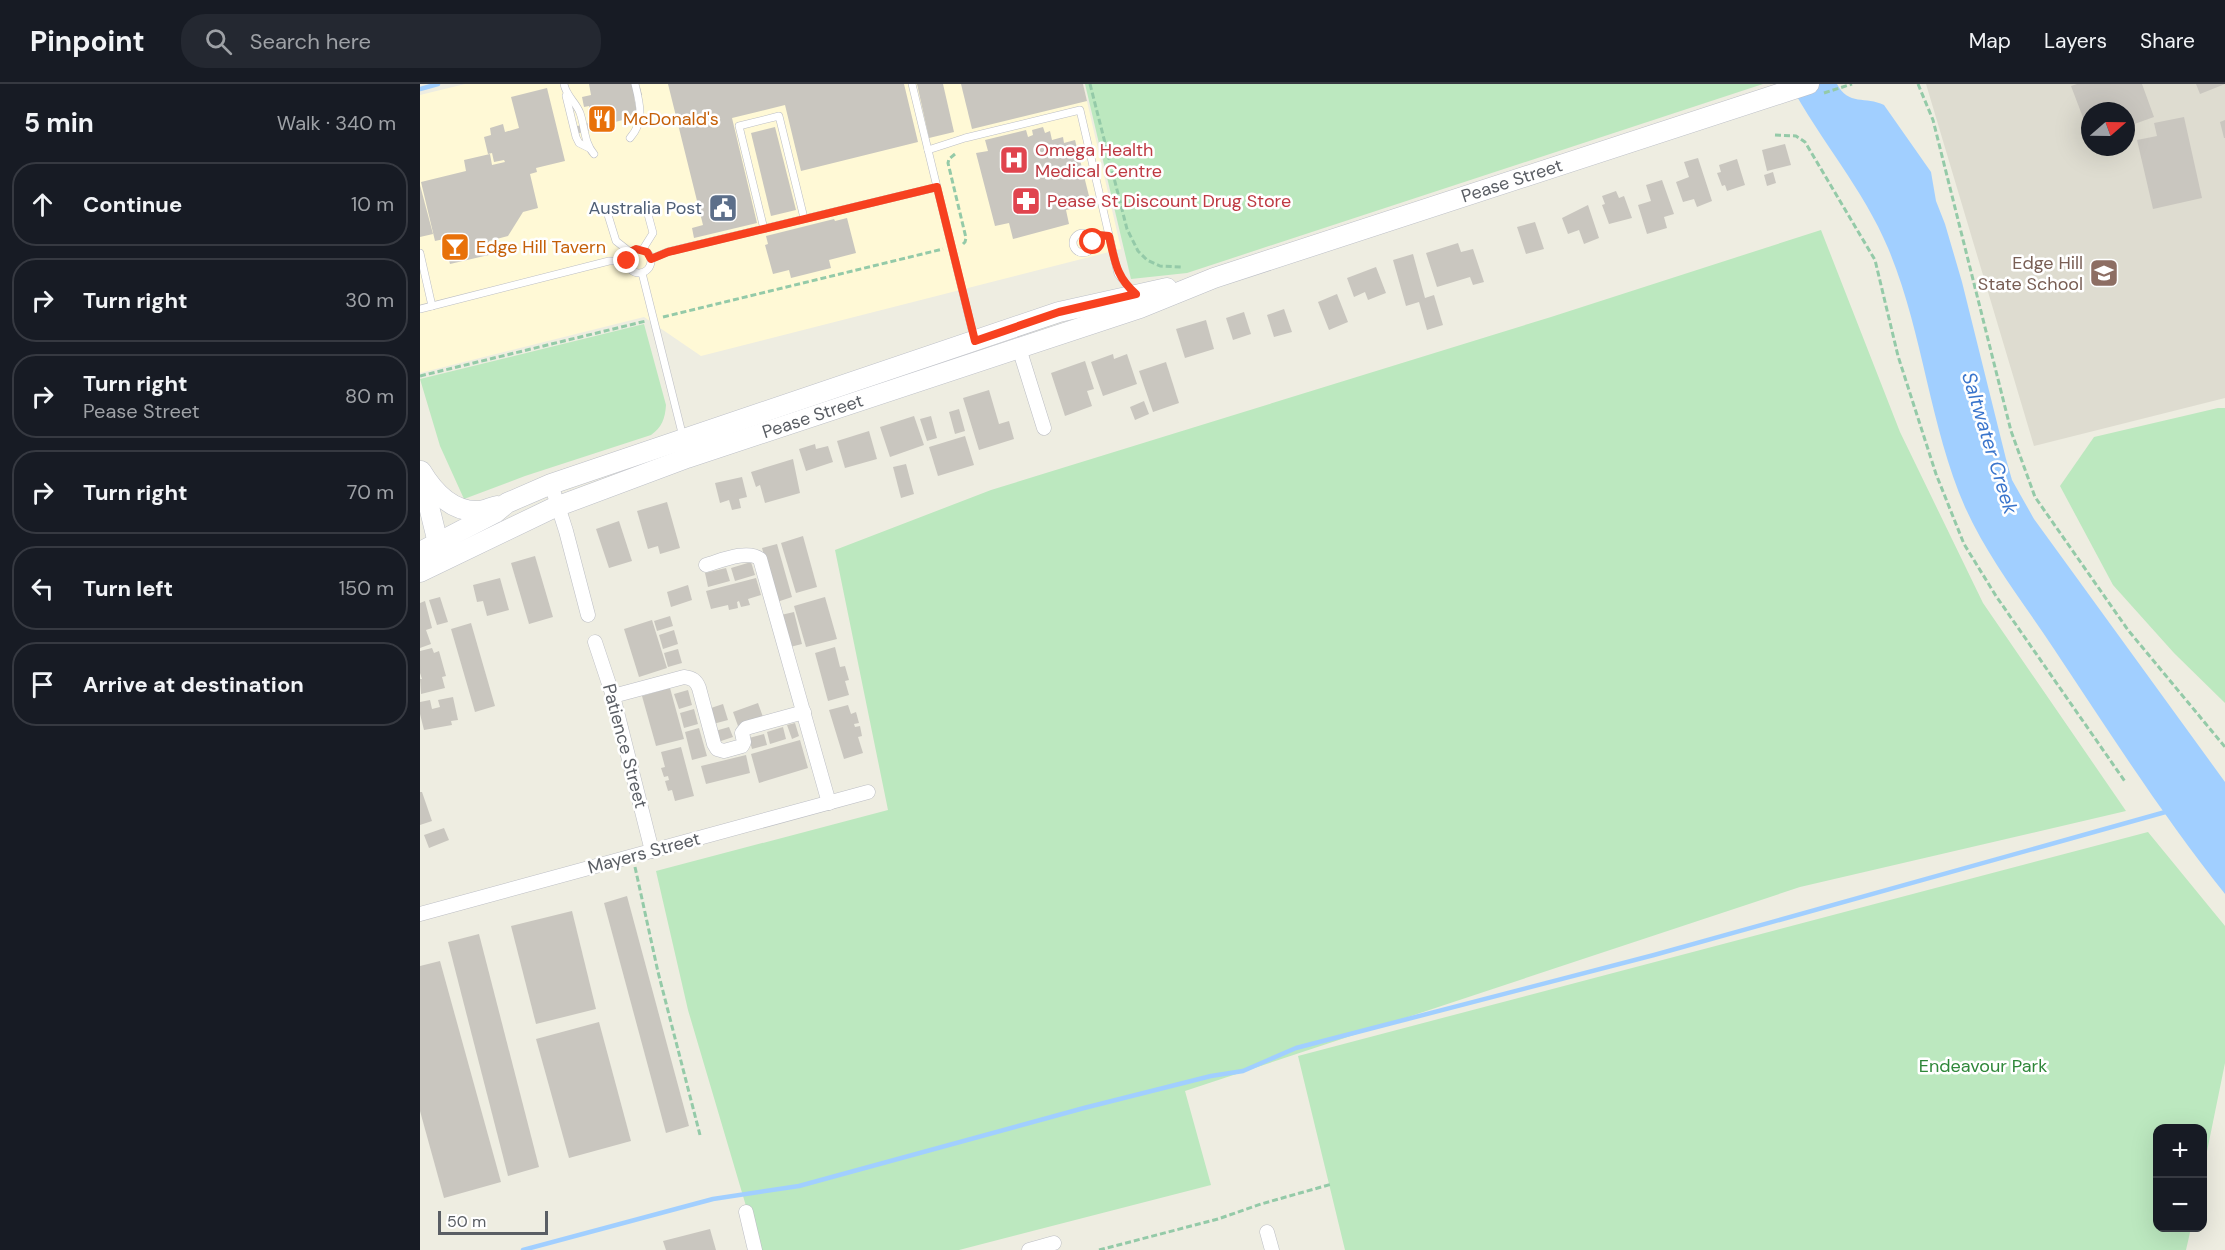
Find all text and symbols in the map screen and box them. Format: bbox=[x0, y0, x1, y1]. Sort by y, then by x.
search box bbox=[181, 14, 601, 68]
text: Pinpoint bbox=[30, 23, 145, 60]
icon: search bbox=[202, 25, 235, 58]
text: Search here bbox=[250, 27, 371, 56]
text: Map bbox=[1969, 27, 2011, 55]
text: Layers bbox=[2044, 27, 2107, 55]
text: Share bbox=[2140, 27, 2195, 55]
north arrow bbox=[2081, 102, 2135, 156]
restaurant icon: McDonald's bbox=[586, 103, 618, 135]
text: 5 min bbox=[24, 106, 94, 140]
place label: McDonald's bbox=[623, 107, 719, 131]
text: Walk · 340 m bbox=[277, 110, 396, 136]
place label: Omega Health Medical Centre bbox=[1035, 138, 1162, 183]
hospital icon: Omega Health Medical Centre bbox=[998, 144, 1030, 176]
street label: Pease Street bbox=[1458, 153, 1566, 209]
pharmacy icon: Pease St Discount Drug Store bbox=[1010, 185, 1042, 217]
icon: ahead bbox=[26, 188, 59, 221]
place label: Pease St Discount Drug Store bbox=[1047, 189, 1291, 213]
text: Continue bbox=[83, 190, 182, 219]
text: 10 m bbox=[351, 191, 394, 217]
public building icon: Australia Post bbox=[707, 192, 739, 224]
place label: Australia Post bbox=[589, 196, 702, 220]
route start bbox=[1079, 228, 1105, 254]
bar icon: Edge Hill Tavern bbox=[439, 231, 471, 263]
place label: Edge Hill Tavern bbox=[476, 235, 606, 259]
route end bbox=[613, 247, 639, 273]
place label: Edge Hill State School bbox=[1978, 251, 2083, 296]
school or university icon: Edge Hill State School bbox=[2088, 257, 2120, 289]
icon: right bbox=[26, 284, 59, 317]
text: Turn right bbox=[83, 286, 188, 315]
text: 30 m bbox=[345, 287, 394, 313]
text: Turn right bbox=[83, 369, 188, 398]
water label: Saltwater Creek bbox=[1956, 369, 2024, 518]
icon: right bbox=[26, 380, 59, 413]
text: 80 m bbox=[345, 383, 394, 409]
street label: Pease Street bbox=[759, 388, 866, 444]
text: Pease Street bbox=[83, 398, 200, 424]
icon: right bbox=[26, 476, 59, 509]
text: Turn right bbox=[83, 478, 188, 507]
text: 70 m bbox=[347, 479, 394, 505]
icon: left bbox=[26, 572, 59, 605]
text: Turn left bbox=[83, 574, 173, 603]
text: 150 m bbox=[339, 575, 394, 601]
icon: arrive bbox=[26, 668, 59, 701]
text: Arrive at destination bbox=[83, 670, 304, 699]
street label: Patience Street bbox=[597, 681, 653, 811]
street label: Mayers Street bbox=[585, 826, 703, 880]
park label: Endeavour Park bbox=[1919, 1054, 2047, 1078]
map controls bbox=[2153, 1124, 2207, 1232]
button: + bbox=[2153, 1124, 2207, 1178]
button: − bbox=[2153, 1178, 2207, 1232]
scale bar bbox=[438, 1208, 548, 1236]
text: 50 m bbox=[447, 1211, 486, 1232]

